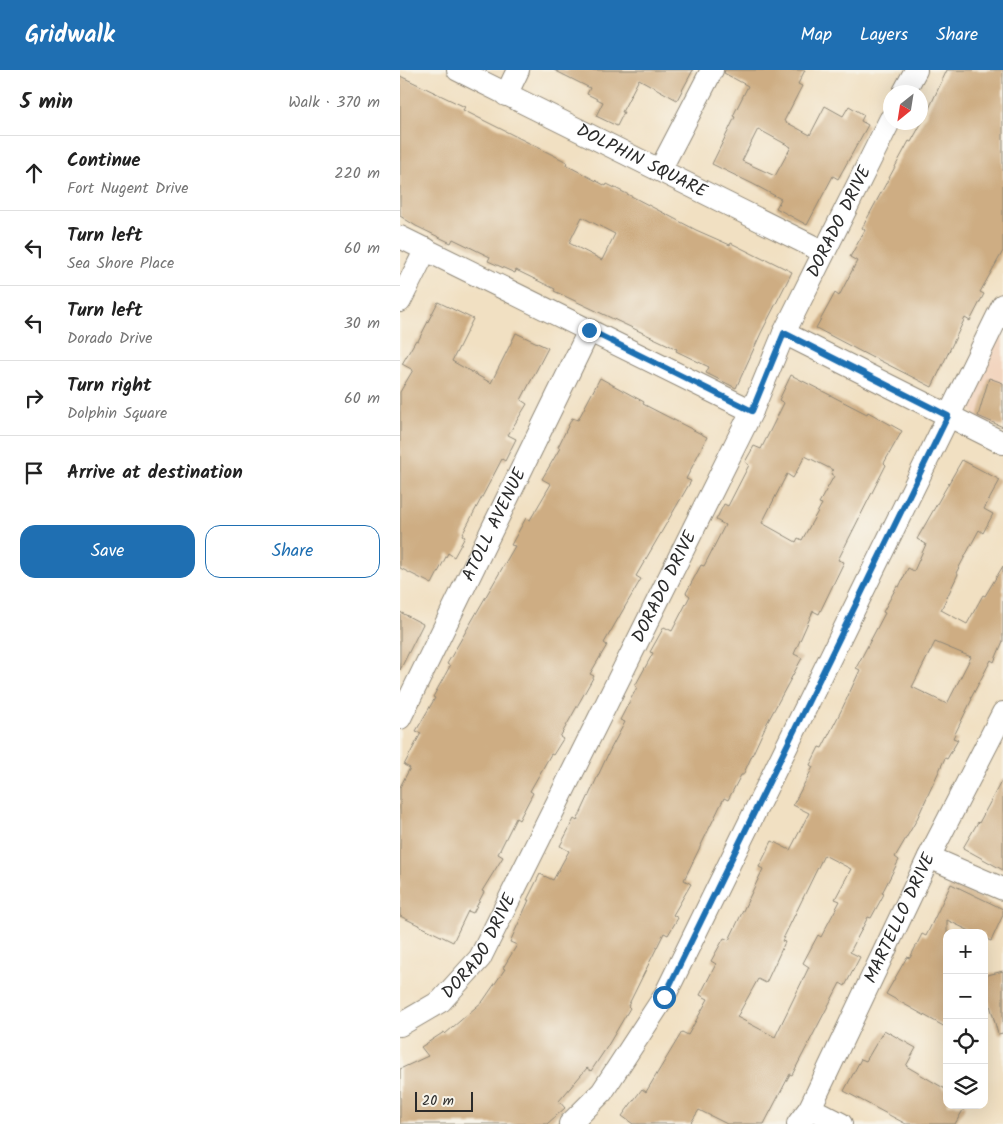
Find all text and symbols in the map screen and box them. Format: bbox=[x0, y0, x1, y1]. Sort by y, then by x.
text: Gridwalk bbox=[25, 16, 115, 55]
text: Map bbox=[801, 21, 832, 50]
text: Layers bbox=[860, 21, 908, 50]
text: Share bbox=[936, 21, 978, 50]
north arrow bbox=[883, 85, 928, 130]
text: 5 min bbox=[20, 86, 73, 119]
text: Walk · 370 m bbox=[288, 90, 380, 115]
street label: DOLPHIN SQUARE bbox=[571, 116, 713, 206]
text: Continue bbox=[67, 146, 140, 176]
icon: ahead bbox=[20, 159, 48, 187]
street label: DORADO DRIVE bbox=[799, 160, 880, 283]
text: 220 m bbox=[334, 161, 380, 186]
text: Fort Nugent Drive bbox=[67, 176, 188, 201]
text: Turn left bbox=[67, 221, 142, 251]
icon: left bbox=[20, 234, 48, 262]
text: 60 m bbox=[344, 236, 380, 261]
text: Sea Shore Place bbox=[67, 251, 174, 276]
text: Turn left bbox=[67, 296, 142, 326]
icon: left bbox=[20, 309, 48, 337]
text: 30 m bbox=[344, 311, 380, 336]
route end bbox=[578, 319, 601, 342]
text: Dorado Drive bbox=[67, 326, 152, 351]
text: Turn right bbox=[67, 371, 152, 401]
icon: right bbox=[20, 384, 48, 412]
text: 60 m bbox=[344, 386, 380, 411]
text: Dolphin Square bbox=[67, 401, 167, 426]
text: Arrive at destination bbox=[67, 458, 243, 488]
icon: arrive bbox=[20, 459, 48, 487]
street label: ATOLL AVENUE bbox=[454, 463, 535, 586]
button: Save bbox=[20, 525, 195, 578]
button: Share bbox=[205, 525, 380, 578]
street label: DORADO DRIVE bbox=[624, 525, 705, 648]
street label: MARTELLO DRIVE bbox=[857, 848, 944, 988]
street label: DORADO DRIVE bbox=[435, 888, 525, 1006]
map controls bbox=[943, 929, 988, 1109]
button: + bbox=[943, 929, 988, 974]
button: − bbox=[943, 974, 988, 1019]
route start bbox=[653, 986, 676, 1009]
button: locate bbox=[943, 1019, 988, 1064]
button: layers bbox=[943, 1064, 988, 1109]
scale bar bbox=[415, 1089, 472, 1112]
text: 20 m bbox=[422, 1090, 454, 1112]

